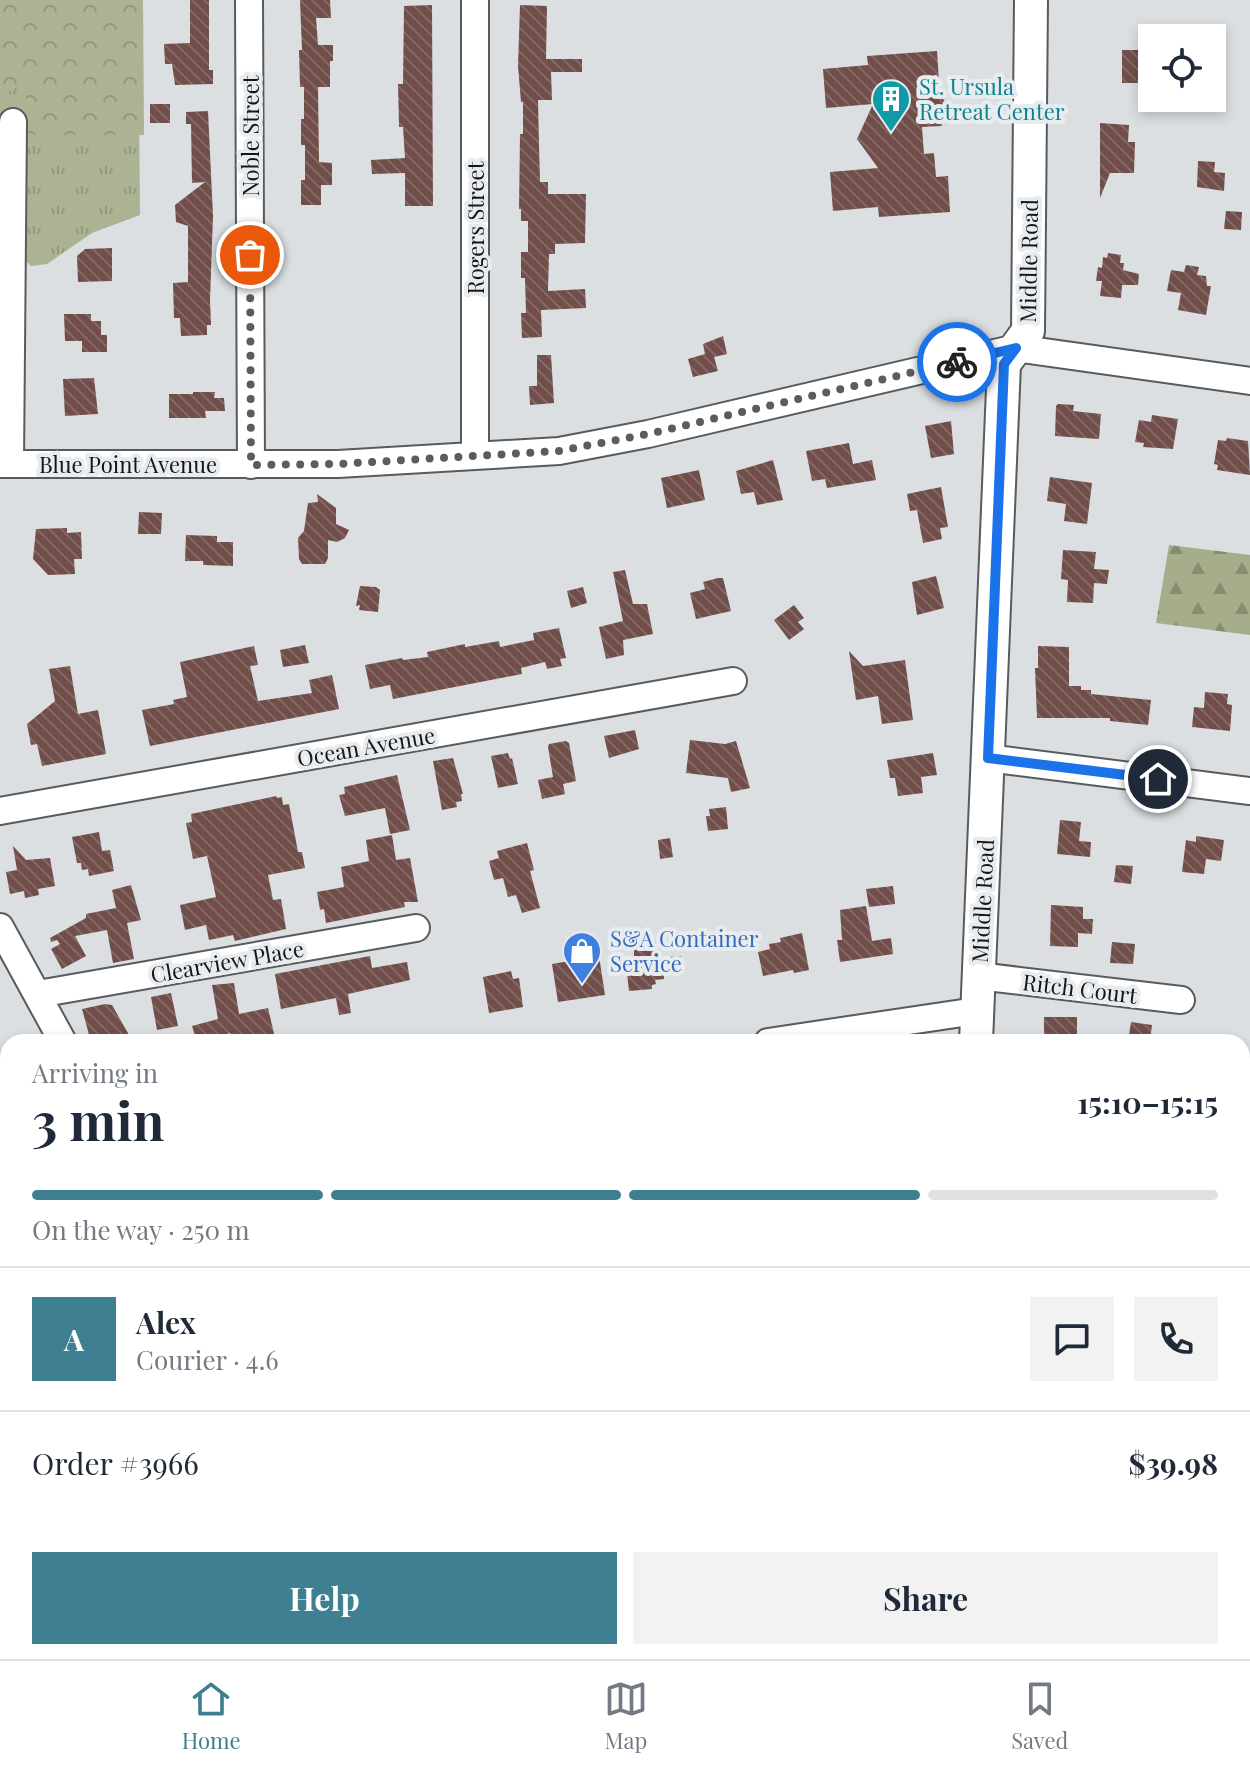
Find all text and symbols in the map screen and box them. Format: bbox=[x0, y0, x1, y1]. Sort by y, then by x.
map controls bbox=[1138, 24, 1226, 112]
button: locate bbox=[1138, 24, 1226, 112]
place label: St. Ursula Retreat Center bbox=[919, 71, 1065, 126]
street label: Noble Street bbox=[235, 74, 265, 197]
building icon: St. Ursula Retreat Center bbox=[870, 78, 912, 133]
street label: Rogers Street bbox=[460, 160, 490, 295]
street label: Middle Road bbox=[1012, 199, 1044, 323]
pin bbox=[216, 221, 284, 289]
icon: bag bbox=[228, 233, 272, 277]
courier bbox=[917, 322, 997, 402]
icon: bike bbox=[935, 340, 979, 384]
street label: Blue Point Avenue bbox=[39, 449, 217, 479]
street label: Ocean Avenue bbox=[295, 719, 437, 773]
pin bbox=[1124, 745, 1192, 813]
icon: home bbox=[1136, 757, 1180, 801]
street label: Middle Road bbox=[964, 838, 1000, 964]
place label: S&A Container Service bbox=[610, 923, 759, 978]
shop icon: S&A Container Service bbox=[561, 930, 603, 985]
street label: Clearview Place bbox=[148, 933, 306, 989]
street label: Ritch Court bbox=[1021, 966, 1140, 1010]
text: Arriving in bbox=[32, 1055, 158, 1090]
text: 15:10–15:15 bbox=[1077, 1082, 1218, 1122]
text: 3 min bbox=[32, 1085, 165, 1154]
text: On the way · 250 m bbox=[32, 1212, 250, 1247]
button: chat bbox=[1030, 1297, 1114, 1381]
button: phone bbox=[1134, 1297, 1218, 1381]
text: Alex bbox=[136, 1302, 196, 1342]
text: A bbox=[64, 1319, 84, 1359]
text: Courier · 4.6 bbox=[136, 1342, 279, 1377]
text: Order #3966 bbox=[32, 1443, 199, 1483]
text: $39.98 bbox=[1128, 1443, 1218, 1483]
button: Help bbox=[32, 1552, 617, 1644]
button: Share bbox=[633, 1552, 1218, 1644]
tab: Home bbox=[182, 1677, 241, 1755]
tab: Map bbox=[604, 1677, 648, 1755]
tab: Saved bbox=[1011, 1677, 1068, 1755]

